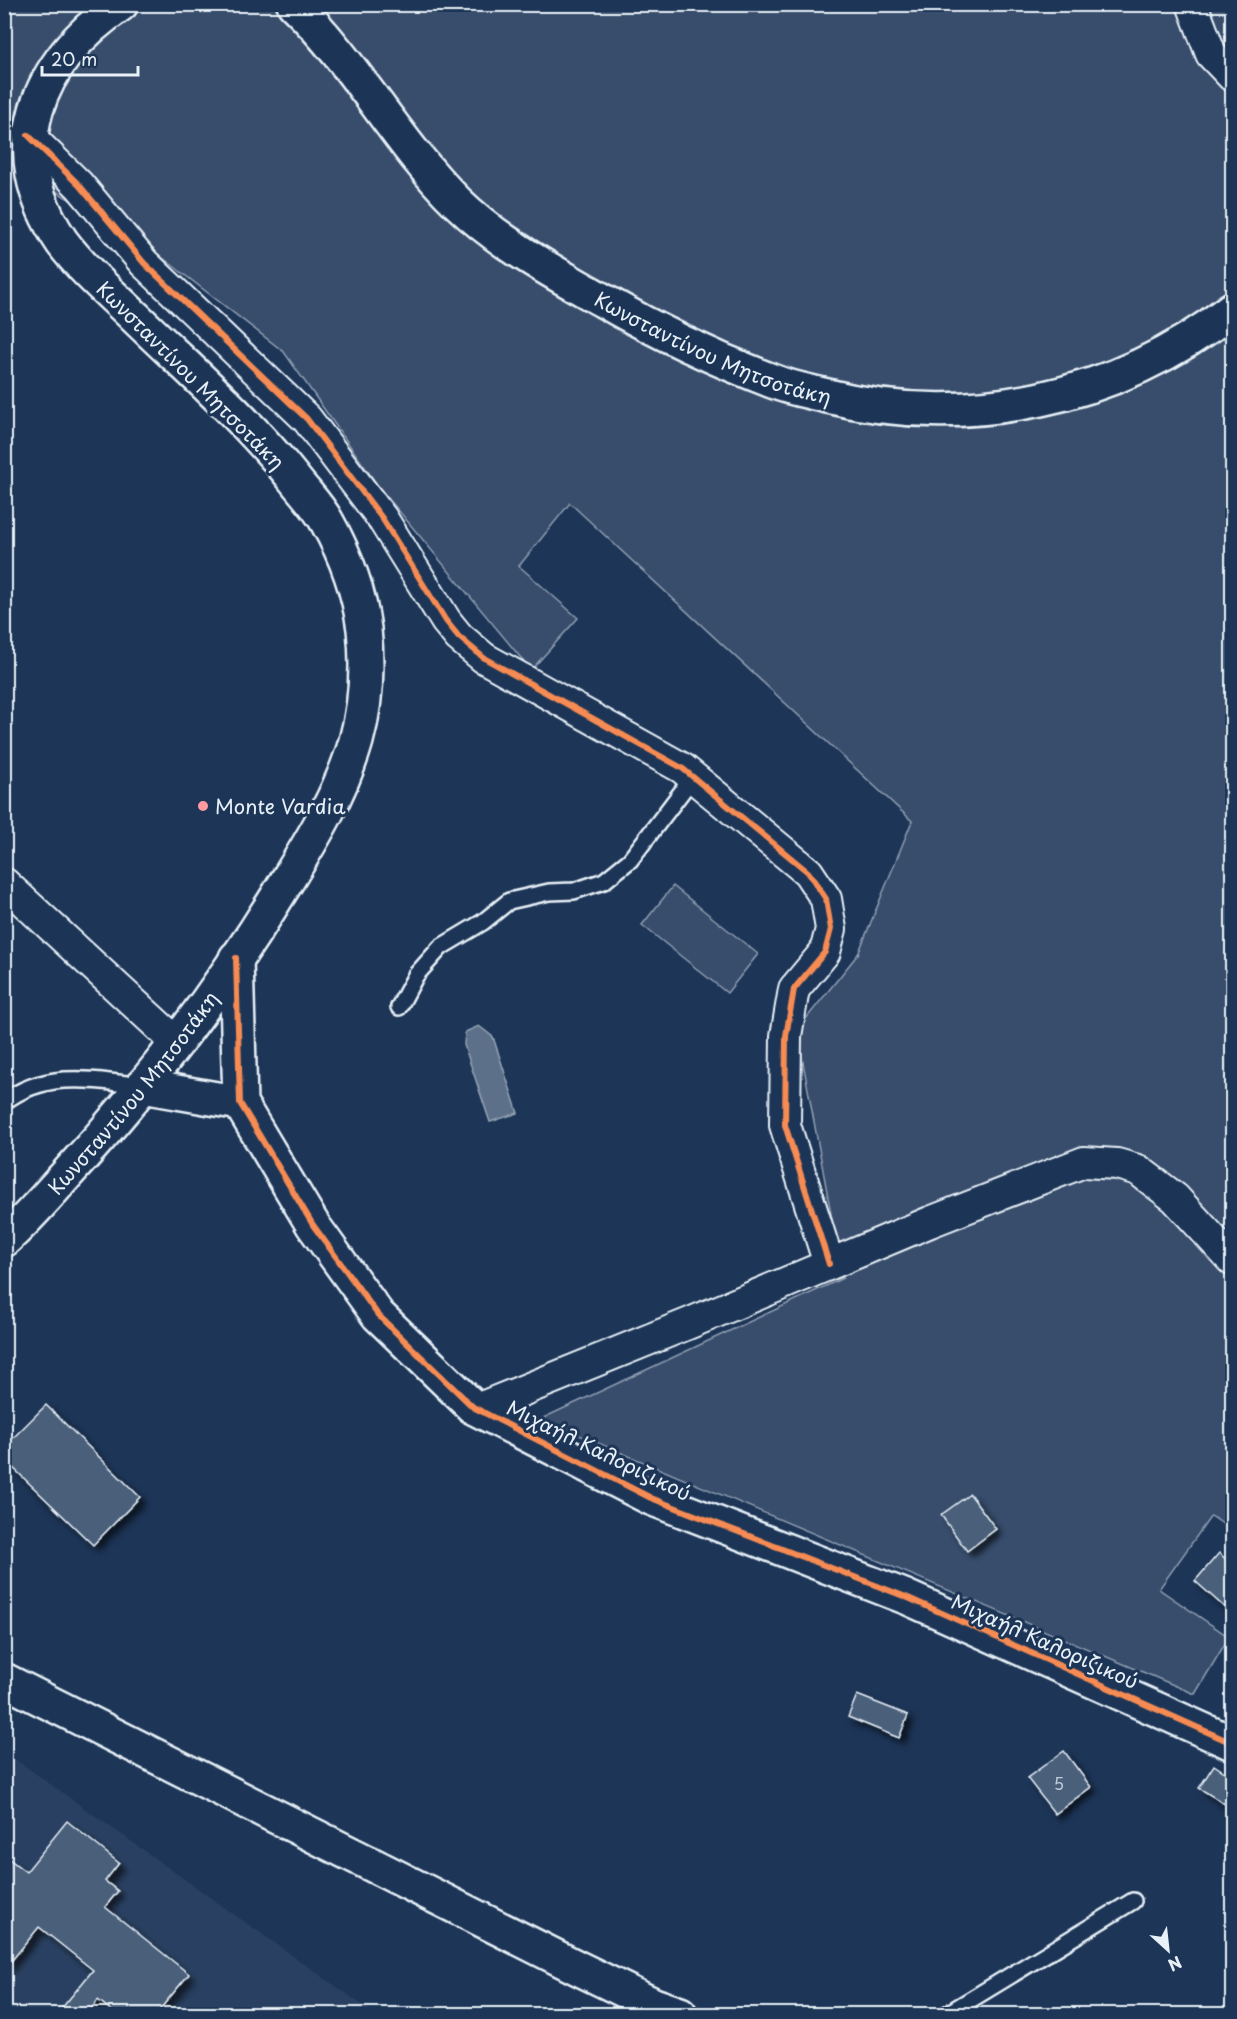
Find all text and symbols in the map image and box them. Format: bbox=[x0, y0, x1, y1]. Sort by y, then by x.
scale bar bbox=[42, 39, 138, 77]
text: 20 m bbox=[51, 45, 97, 72]
street label: Κωνσταντίνου Μητσοτάκη bbox=[90, 274, 292, 476]
street label: Κωνσταντίνου Μητσοτάκη bbox=[589, 284, 835, 412]
place label: Monte Vardia bbox=[215, 791, 345, 821]
marker: Monte Vardia bbox=[196, 799, 210, 813]
street label: Κωνσταντίνου Μητσοτάκη bbox=[40, 985, 225, 1201]
street label: Μιχαήλ Καλοριζικού bbox=[502, 1392, 696, 1508]
street label: Μιχαήλ Καλοριζικού bbox=[947, 1586, 1143, 1696]
house number: 5 bbox=[1054, 1771, 1064, 1795]
north arrow bbox=[1138, 1920, 1198, 1980]
text: N bbox=[1164, 1951, 1186, 1978]

